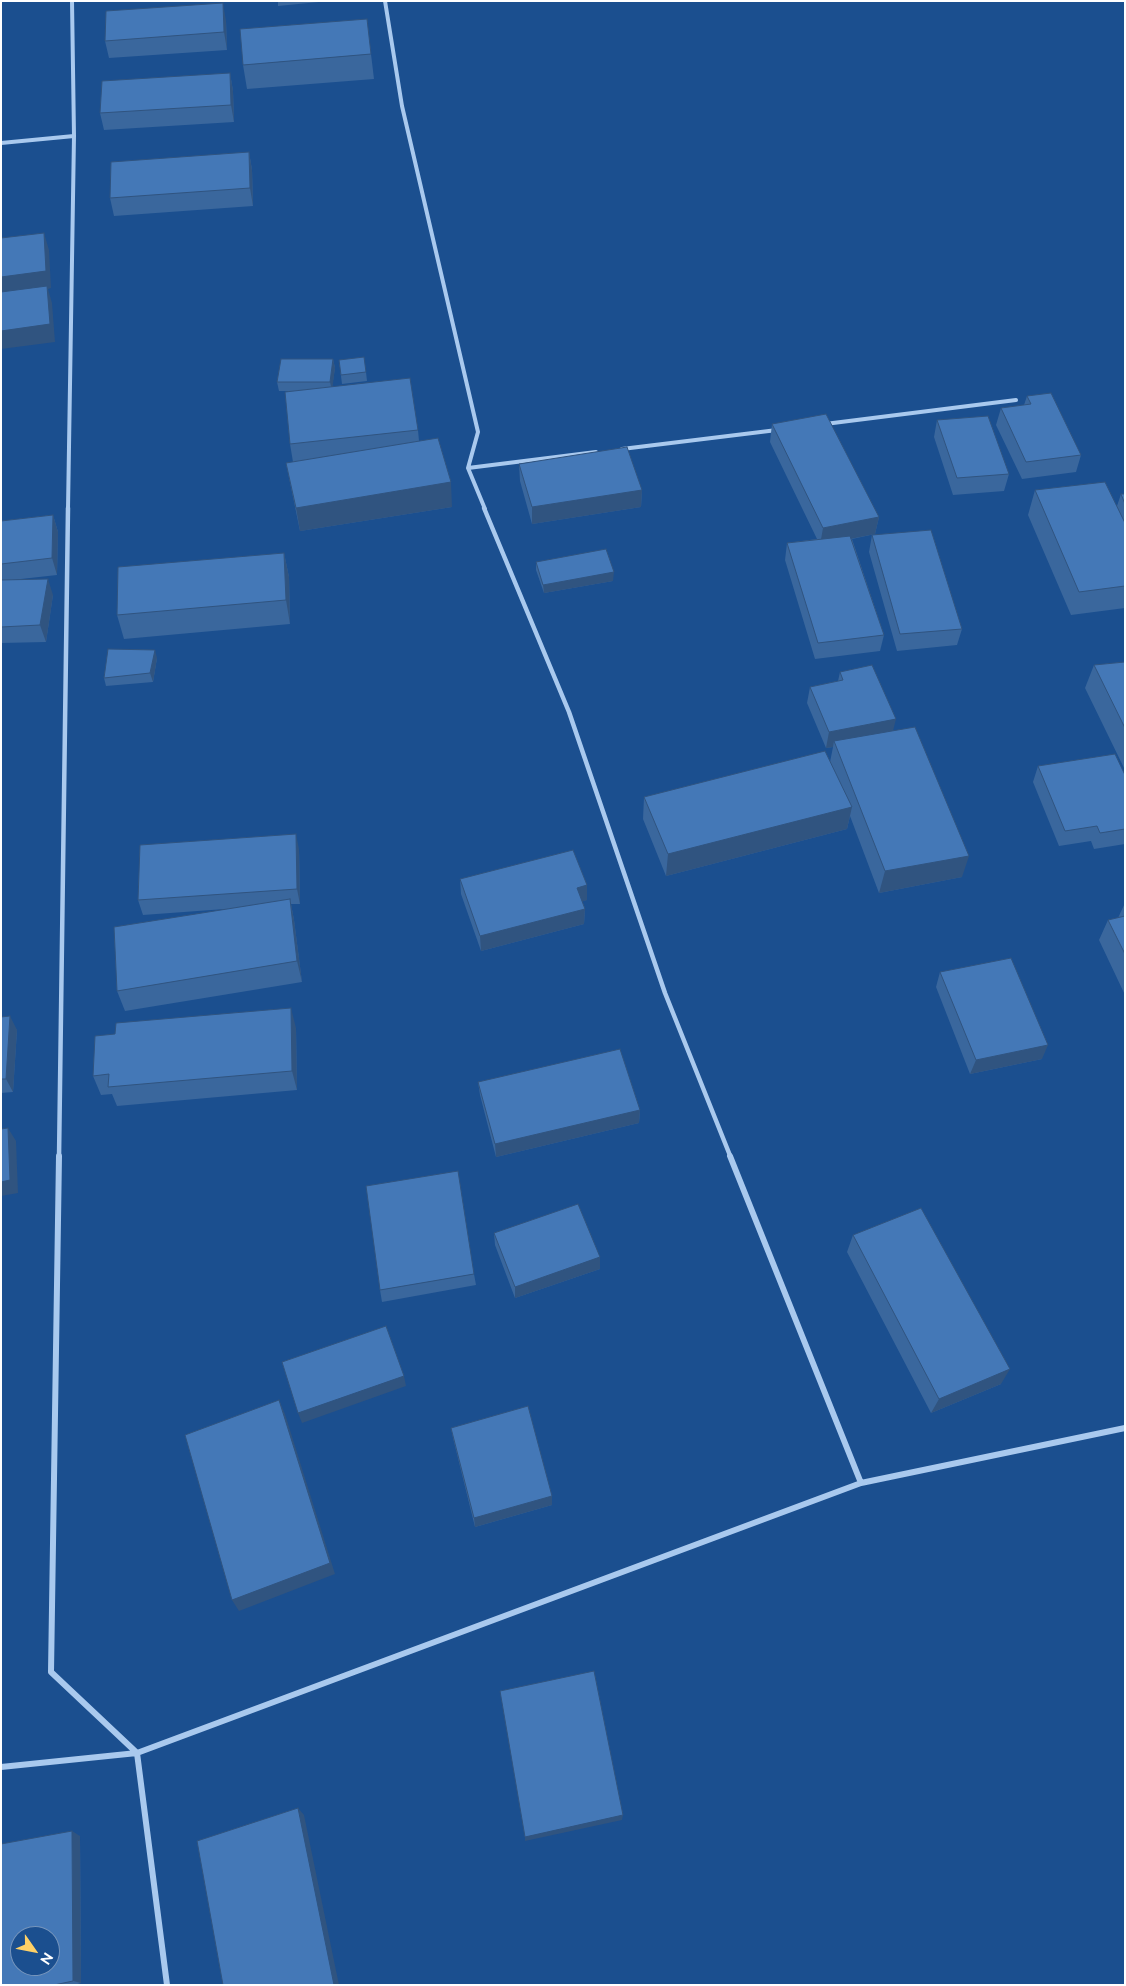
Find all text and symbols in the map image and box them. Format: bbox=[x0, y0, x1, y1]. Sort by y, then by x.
north arrow bbox=[10, 1926, 60, 1976]
text: N bbox=[37, 1950, 56, 1967]

